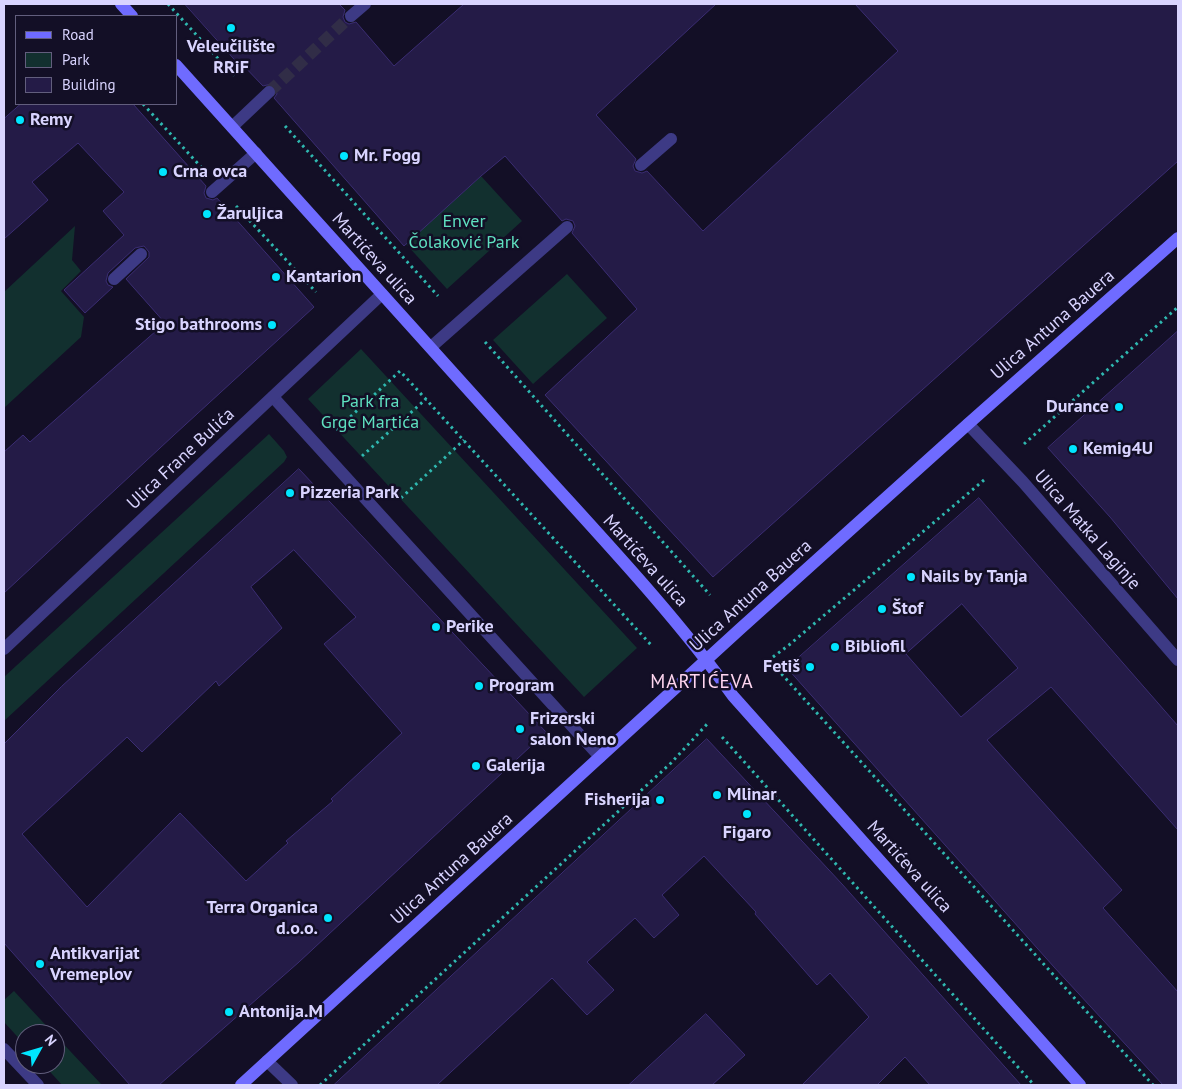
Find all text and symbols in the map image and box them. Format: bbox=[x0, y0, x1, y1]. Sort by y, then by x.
legend bbox=[15, 15, 178, 105]
marker: Veleučilište RRiF bbox=[225, 22, 237, 34]
text: Road bbox=[62, 25, 94, 44]
place label: Veleučilište RRiF bbox=[187, 36, 275, 78]
text: Park bbox=[62, 50, 90, 69]
text: Building bbox=[62, 75, 116, 94]
place label: Remy bbox=[30, 109, 72, 131]
marker: Remy bbox=[14, 114, 26, 126]
place label: Mr. Fogg bbox=[354, 145, 421, 167]
marker: Mr. Fogg bbox=[338, 150, 350, 162]
place label: Crna ovca bbox=[173, 161, 247, 183]
marker: Crna ovca bbox=[157, 166, 169, 178]
place label: Žaruljica bbox=[217, 203, 283, 225]
marker: Žaruljica bbox=[201, 208, 213, 220]
street label: Martićeva ulica bbox=[327, 209, 421, 309]
park label: Enver Čolaković Park bbox=[409, 211, 519, 253]
street label: Ulica Antuna Bauera bbox=[987, 265, 1119, 385]
place label: Kantarion bbox=[286, 266, 361, 288]
marker: Kantarion bbox=[270, 271, 282, 283]
place label: Stigo bathrooms bbox=[135, 314, 262, 336]
marker: Stigo bathrooms bbox=[266, 319, 278, 331]
park label: Park fra Grge Martića bbox=[321, 391, 419, 434]
place label: Durance bbox=[1046, 396, 1109, 418]
marker: Durance bbox=[1113, 401, 1125, 413]
street label: Ulica Frane Bulića bbox=[123, 404, 239, 514]
place label: Kemig4U bbox=[1083, 438, 1153, 460]
marker: Kemig4U bbox=[1067, 443, 1079, 455]
street label: Ulica Matka Laginje bbox=[1029, 466, 1145, 594]
place label: Pizzeria Park bbox=[300, 482, 399, 504]
marker: Pizzeria Park bbox=[284, 487, 296, 499]
street label: Martićeva ulica bbox=[598, 511, 692, 611]
street label: Ulica Antuna Bauera bbox=[686, 536, 816, 656]
place label: Nails by Tanja bbox=[921, 566, 1027, 588]
marker: Nails by Tanja bbox=[905, 571, 917, 583]
place label: Štof bbox=[892, 598, 923, 620]
marker: Štof bbox=[876, 603, 888, 615]
place label: Perike bbox=[446, 616, 494, 638]
marker: Perike bbox=[430, 621, 442, 633]
place label: Bibliofil bbox=[845, 636, 905, 658]
marker: Bibliofil bbox=[829, 641, 841, 653]
place label: Fetiš bbox=[763, 656, 800, 678]
marker: Fetiš bbox=[804, 661, 816, 673]
district label: MARTIĆEVA bbox=[649, 672, 755, 694]
place label: Program bbox=[489, 675, 554, 697]
marker: Program bbox=[473, 680, 485, 692]
place label: Frizerski salon Neno bbox=[530, 708, 616, 751]
marker: Frizerski salon Neno bbox=[514, 723, 526, 735]
place label: Galerija bbox=[486, 755, 545, 777]
marker: Galerija bbox=[470, 760, 482, 772]
place label: Mlinar bbox=[727, 784, 777, 806]
place label: Fisherija bbox=[585, 789, 650, 811]
marker: Mlinar bbox=[711, 789, 723, 801]
marker: Fisherija bbox=[654, 794, 666, 806]
marker: Figaro bbox=[741, 808, 753, 820]
street label: Ulica Antuna Bauera bbox=[387, 809, 517, 929]
street label: Martićeva ulica bbox=[862, 817, 956, 917]
place label: Figaro bbox=[723, 822, 771, 844]
place label: Terra Organica d.o.o. bbox=[206, 897, 318, 940]
marker: Terra Organica d.o.o. bbox=[322, 912, 334, 924]
place label: Antikvarijat Vremeplov bbox=[50, 943, 140, 986]
marker: Antikvarijat Vremeplov bbox=[34, 958, 46, 970]
place label: Antonija.M bbox=[239, 1001, 323, 1023]
marker: Antonija.M bbox=[223, 1006, 235, 1018]
north arrow bbox=[15, 1024, 65, 1074]
text: N bbox=[41, 1031, 61, 1049]

